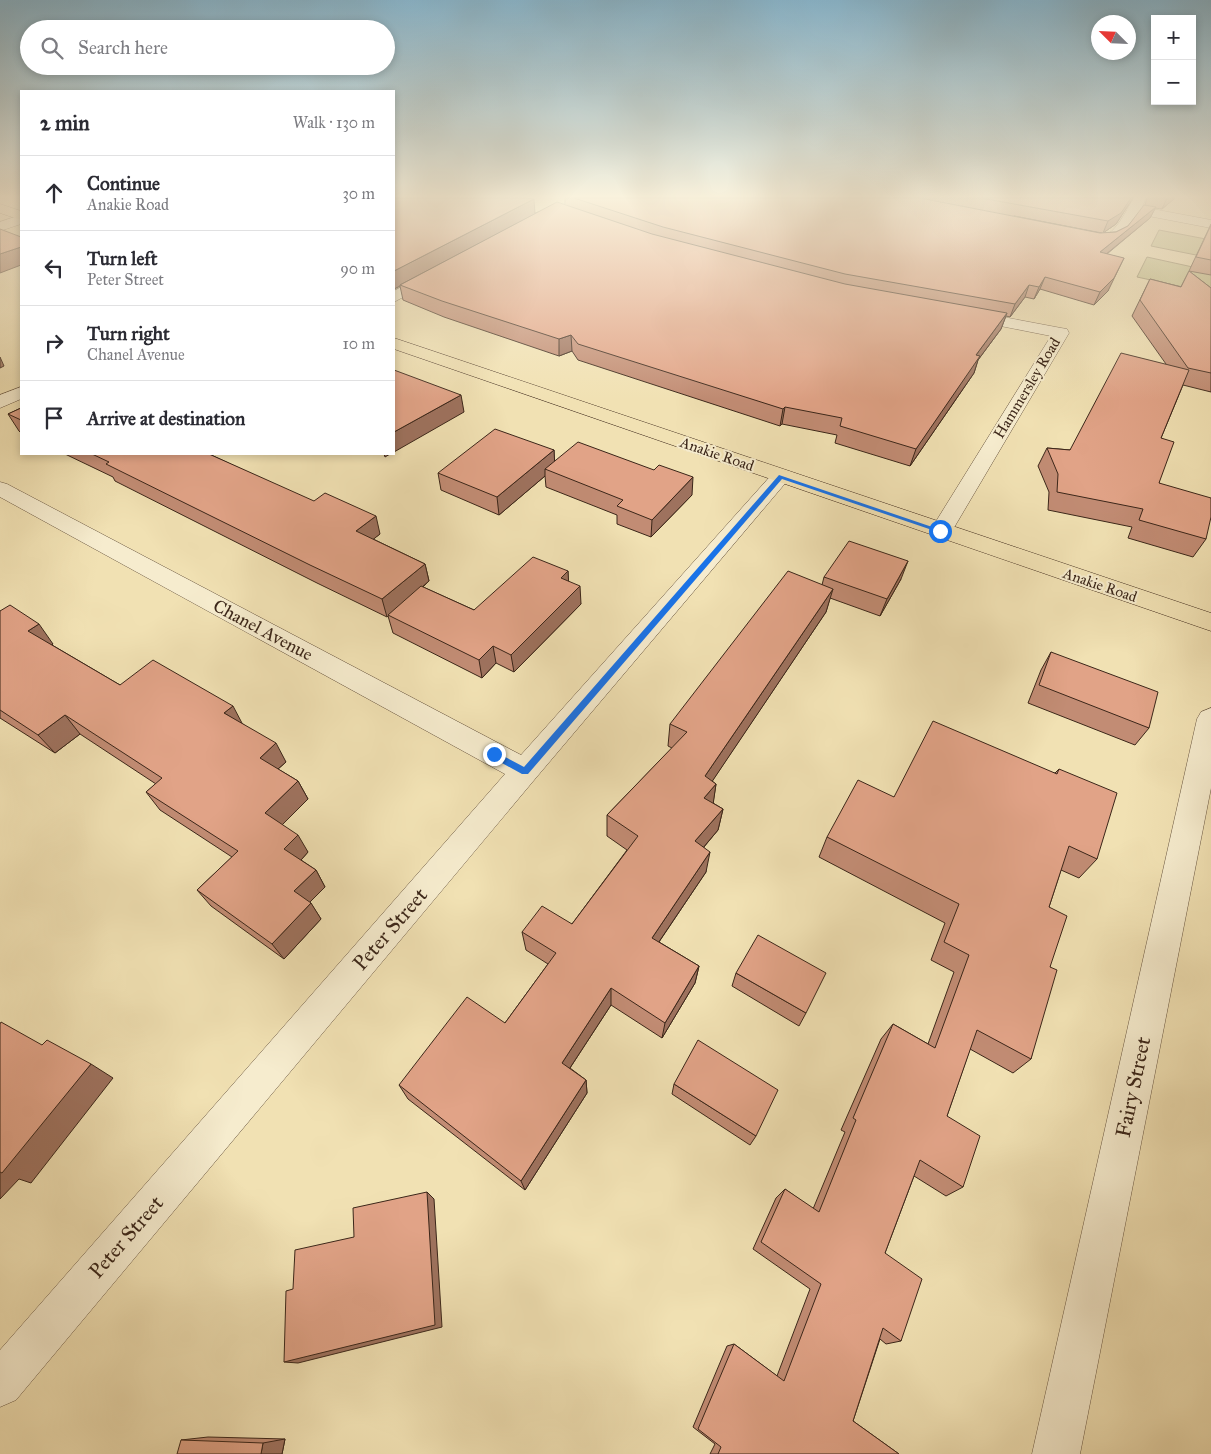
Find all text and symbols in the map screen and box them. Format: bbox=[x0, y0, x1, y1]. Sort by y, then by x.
north arrow bbox=[1091, 15, 1136, 60]
map controls bbox=[1151, 15, 1196, 105]
button: + bbox=[1151, 15, 1196, 60]
search box bbox=[20, 20, 395, 75]
icon: search bbox=[38, 34, 66, 62]
text: Search here bbox=[78, 36, 168, 59]
button: − bbox=[1151, 60, 1196, 105]
text: 2 min bbox=[40, 110, 90, 136]
text: Walk · 130 m bbox=[293, 113, 375, 132]
text: Continue bbox=[87, 172, 160, 195]
icon: ahead bbox=[40, 179, 68, 207]
text: 30 m bbox=[342, 184, 375, 203]
text: Anakie Road bbox=[87, 195, 169, 214]
text: Turn left bbox=[87, 247, 157, 270]
icon: left bbox=[40, 254, 68, 282]
text: 90 m bbox=[340, 259, 375, 278]
text: Peter Street bbox=[87, 270, 164, 289]
text: Turn right bbox=[87, 322, 170, 345]
icon: right bbox=[40, 329, 68, 357]
text: 10 m bbox=[343, 334, 375, 353]
street label: Hammersley Road bbox=[990, 334, 1064, 442]
text: Chanel Avenue bbox=[87, 345, 185, 364]
icon: arrive bbox=[40, 404, 68, 432]
text: Arrive at destination bbox=[87, 407, 245, 430]
street label: Anakie Road bbox=[677, 433, 757, 475]
route start bbox=[929, 520, 952, 543]
street label: Anakie Road bbox=[1060, 564, 1140, 606]
street label: Chanel Avenue bbox=[209, 594, 317, 666]
route end bbox=[483, 743, 506, 766]
street label: Peter Street bbox=[347, 882, 433, 976]
street label: Fairy Street bbox=[1110, 1034, 1156, 1140]
street label: Peter Street bbox=[83, 1190, 169, 1284]

